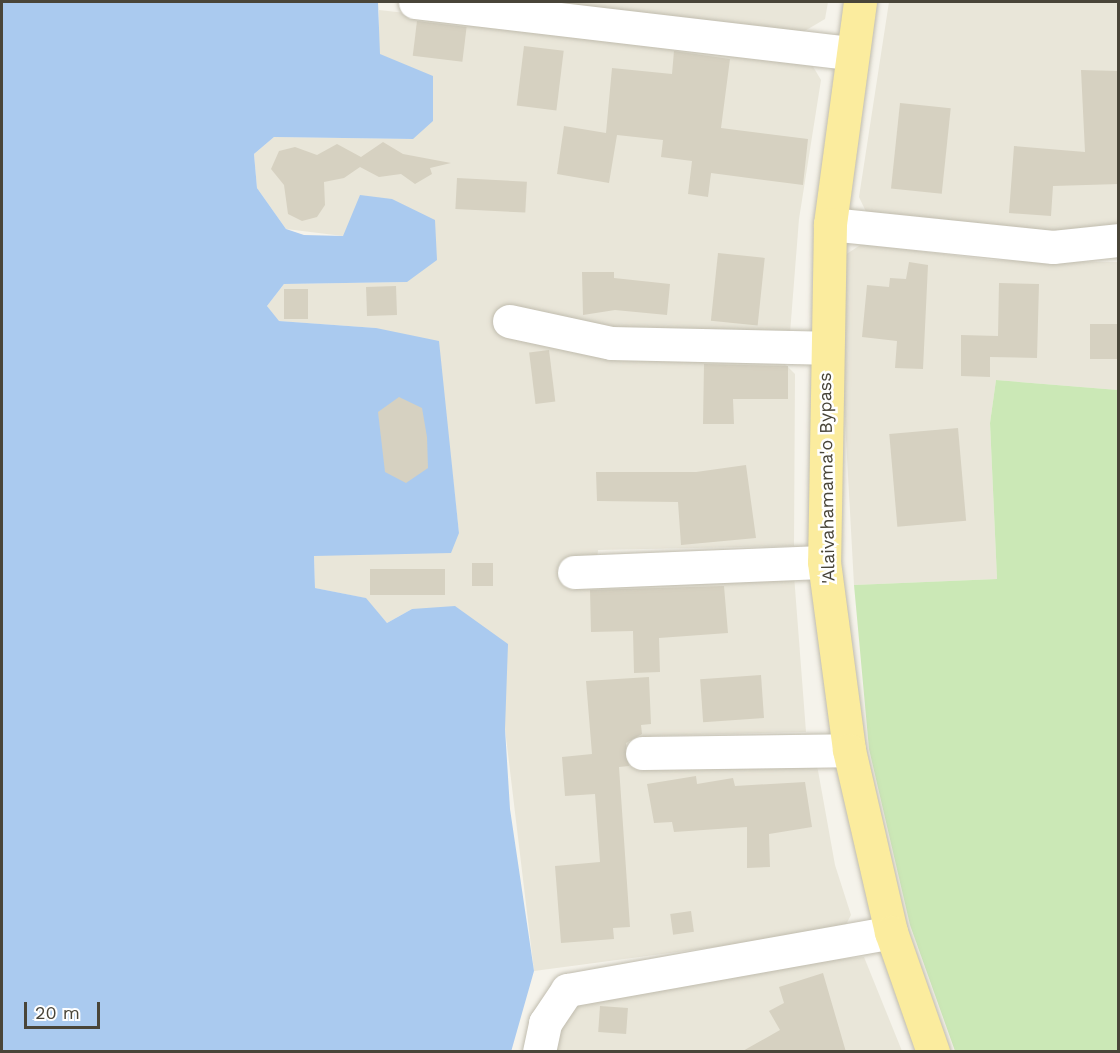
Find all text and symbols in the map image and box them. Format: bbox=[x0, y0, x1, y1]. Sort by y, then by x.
street label: 'Alaivahamama'o Bypass bbox=[814, 372, 840, 584]
scale bar bbox=[27, 990, 104, 1028]
text: 20 m bbox=[35, 1002, 80, 1023]

